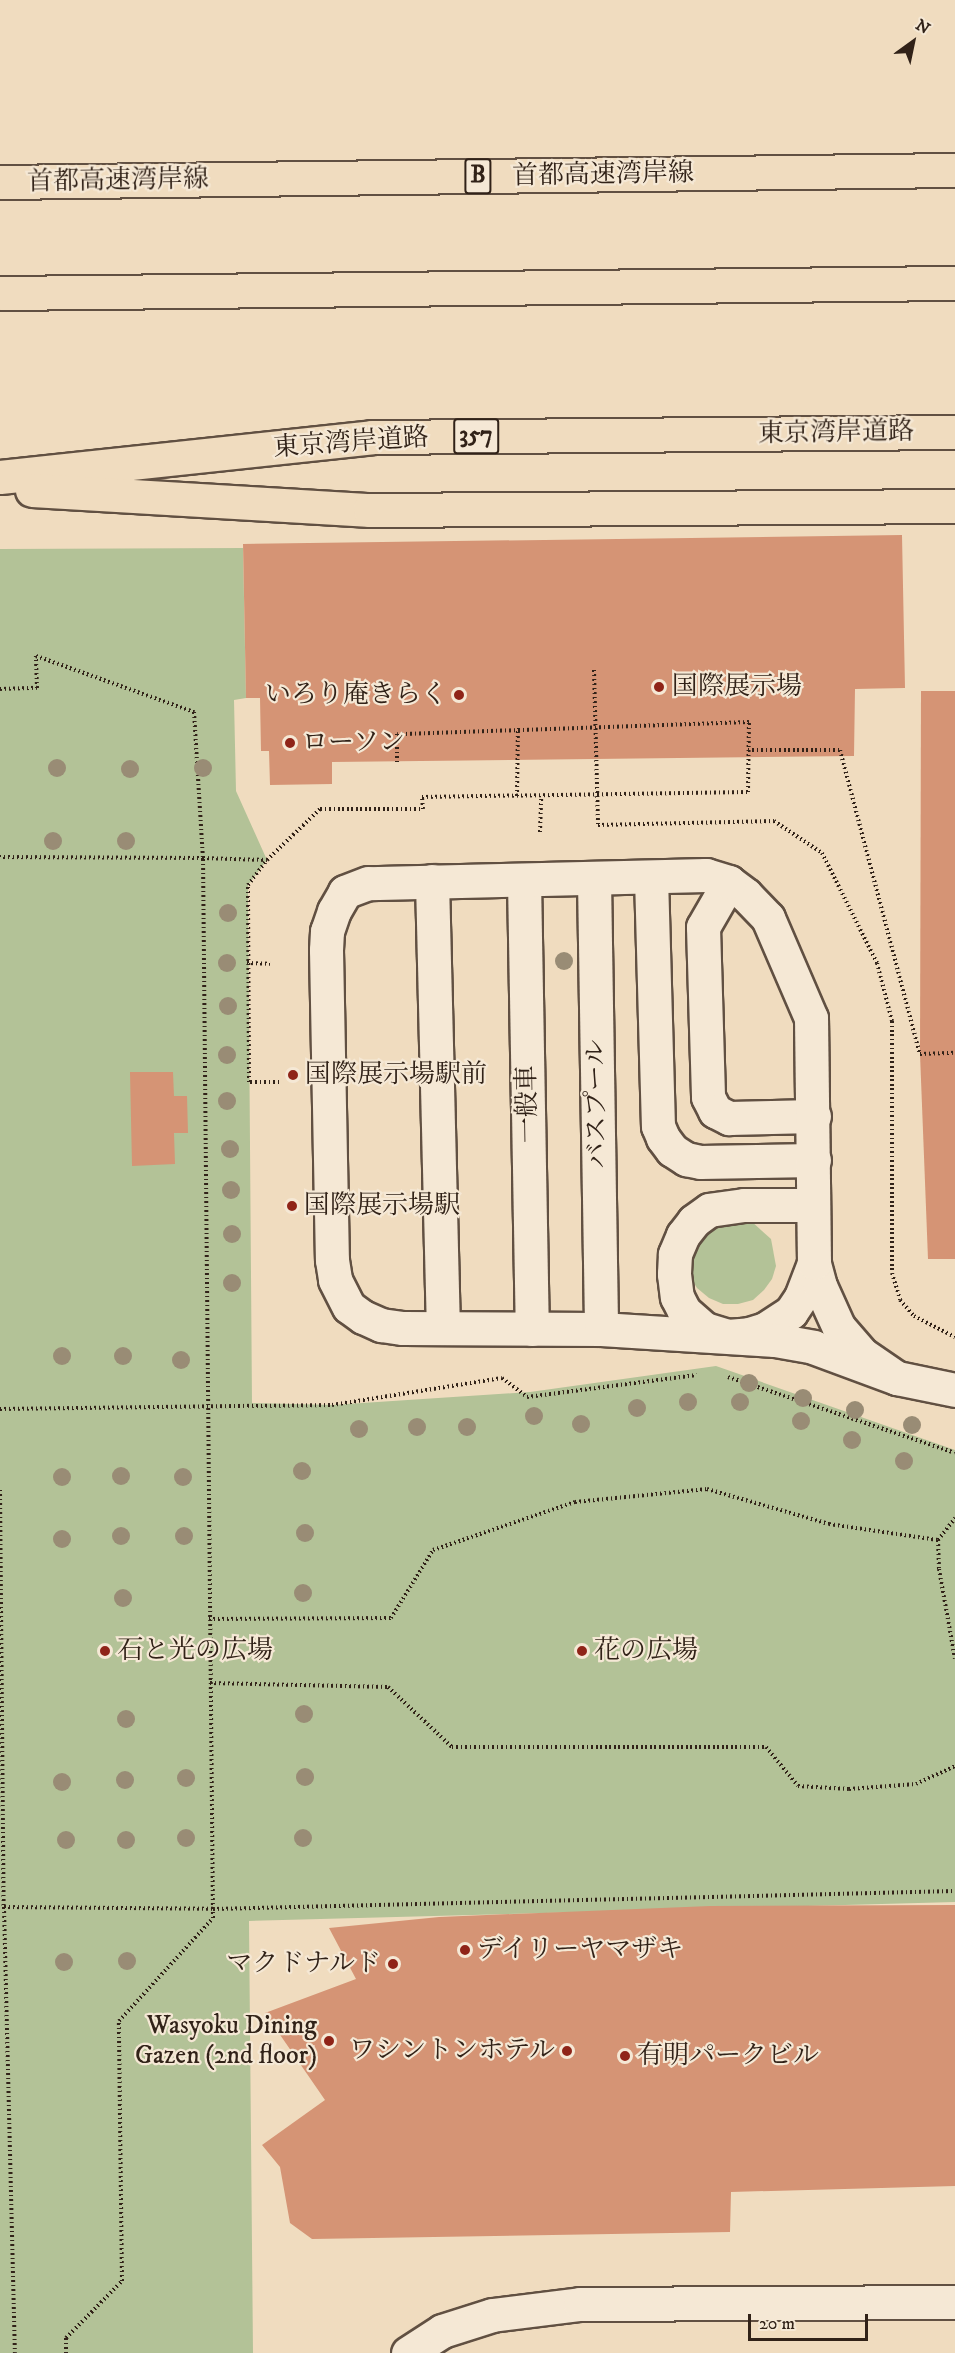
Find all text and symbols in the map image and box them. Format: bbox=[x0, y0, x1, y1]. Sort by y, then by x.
north arrow bbox=[883, 12, 943, 72]
text: N bbox=[912, 15, 934, 39]
road number: B bbox=[463, 155, 493, 197]
street label: 首都高速湾岸線 bbox=[512, 158, 694, 192]
street label: 首都高速湾岸線 bbox=[27, 164, 209, 198]
road number: 357 bbox=[452, 415, 500, 457]
street label: 東京湾岸道路 bbox=[758, 416, 914, 450]
street label: 東京湾岸道路 bbox=[272, 422, 430, 464]
place label: 国際展示場 bbox=[672, 671, 802, 703]
marker: 国際展示場 bbox=[650, 678, 668, 696]
place label: いろり庵きらく bbox=[265, 679, 447, 711]
marker: いろり庵きらく bbox=[452, 688, 466, 702]
place label: ローソン bbox=[302, 727, 406, 759]
marker: ローソン bbox=[283, 736, 297, 750]
street label: バスプール bbox=[580, 1039, 614, 1169]
place label: 国際展示場駅前 bbox=[305, 1059, 487, 1091]
street label: 一般車 bbox=[512, 1065, 544, 1143]
marker: 国際展示場駅前 bbox=[286, 1068, 300, 1082]
place label: 国際展示場駅 bbox=[304, 1190, 460, 1222]
marker: 国際展示場駅 bbox=[285, 1199, 299, 1213]
place label: 石と光の広場 bbox=[117, 1635, 273, 1667]
place label: 花の広場 bbox=[594, 1635, 698, 1667]
marker: 石と光の広場 bbox=[98, 1644, 112, 1658]
marker: 花の広場 bbox=[575, 1644, 589, 1658]
place label: デイリーヤマザキ bbox=[477, 1934, 685, 1966]
marker: デイリーヤマザキ bbox=[458, 1943, 472, 1957]
place label: マクドナルド bbox=[225, 1948, 381, 1980]
marker: マクドナルド bbox=[386, 1957, 400, 1971]
place label: Wasyoku Dining Gazen (2nd floor) bbox=[135, 2010, 317, 2072]
marker: Wasyoku Dining Gazen (2nd floor) bbox=[322, 2034, 336, 2048]
place label: ワシントンホテル bbox=[347, 2035, 555, 2067]
place label: 有明パークビル bbox=[637, 2040, 819, 2072]
marker: ワシントンホテル bbox=[560, 2044, 574, 2058]
marker: 有明パークビル bbox=[618, 2049, 632, 2063]
scale bar bbox=[751, 2302, 871, 2340]
text: 20 m bbox=[759, 2313, 795, 2335]

